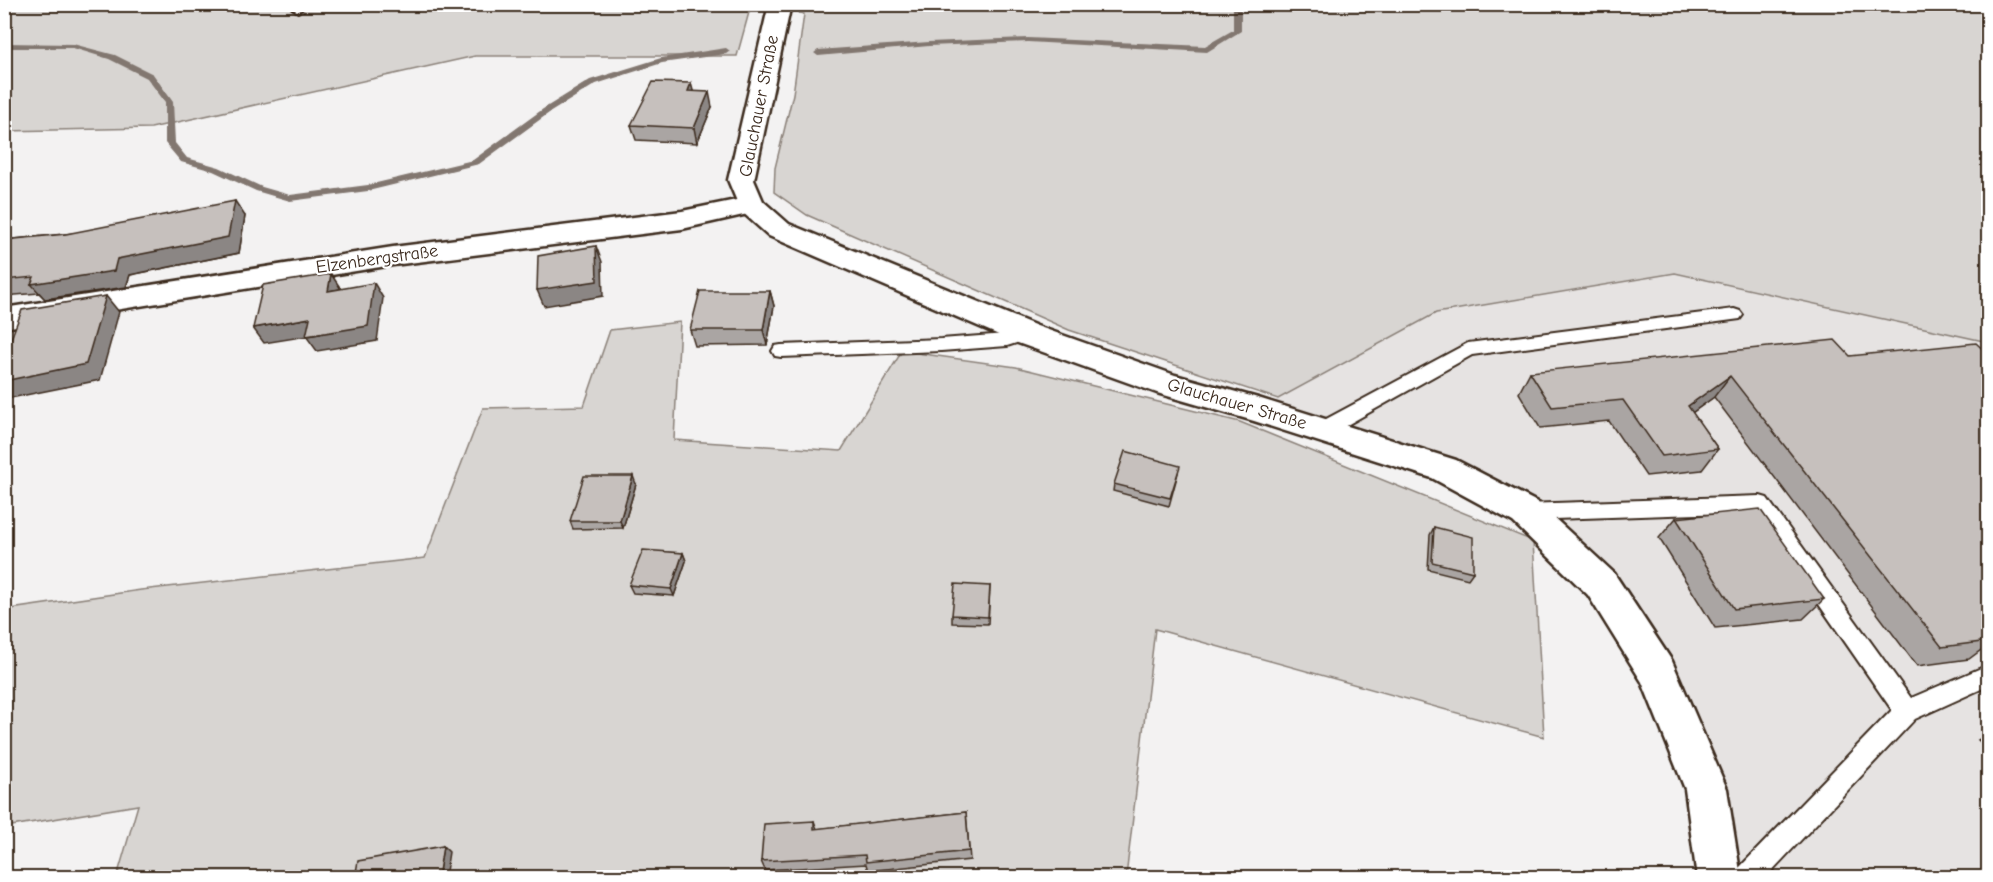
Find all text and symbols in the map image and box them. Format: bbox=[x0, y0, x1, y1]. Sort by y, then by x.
street label: Glauchauer Straße bbox=[735, 33, 783, 179]
street label: Elzenbergstraße bbox=[315, 240, 439, 278]
street label: Glauchauer Straße bbox=[1165, 374, 1309, 434]

